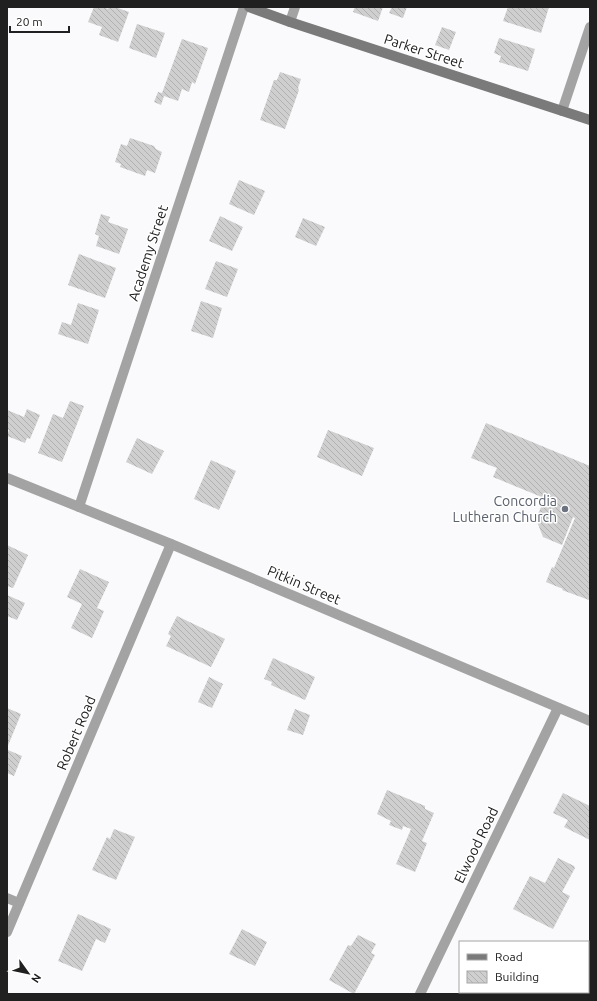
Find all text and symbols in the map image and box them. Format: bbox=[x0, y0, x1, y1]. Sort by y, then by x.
scale bar bbox=[10, 8, 69, 34]
text: 20 m bbox=[16, 15, 43, 28]
street label: Parker Street bbox=[382, 31, 466, 72]
street label: Academy Street bbox=[125, 203, 171, 303]
place label: Concordia Lutheran Church bbox=[453, 493, 557, 525]
marker: Concordia Lutheran Church bbox=[560, 504, 570, 514]
street label: Pitkin Street bbox=[265, 562, 343, 608]
street label: Robert Road bbox=[53, 693, 99, 773]
street label: Elwood Road bbox=[451, 804, 501, 886]
legend bbox=[459, 941, 589, 993]
text: Road bbox=[495, 950, 523, 963]
north arrow bbox=[8, 953, 48, 993]
text: Building bbox=[495, 970, 539, 983]
text: N bbox=[29, 972, 44, 985]

